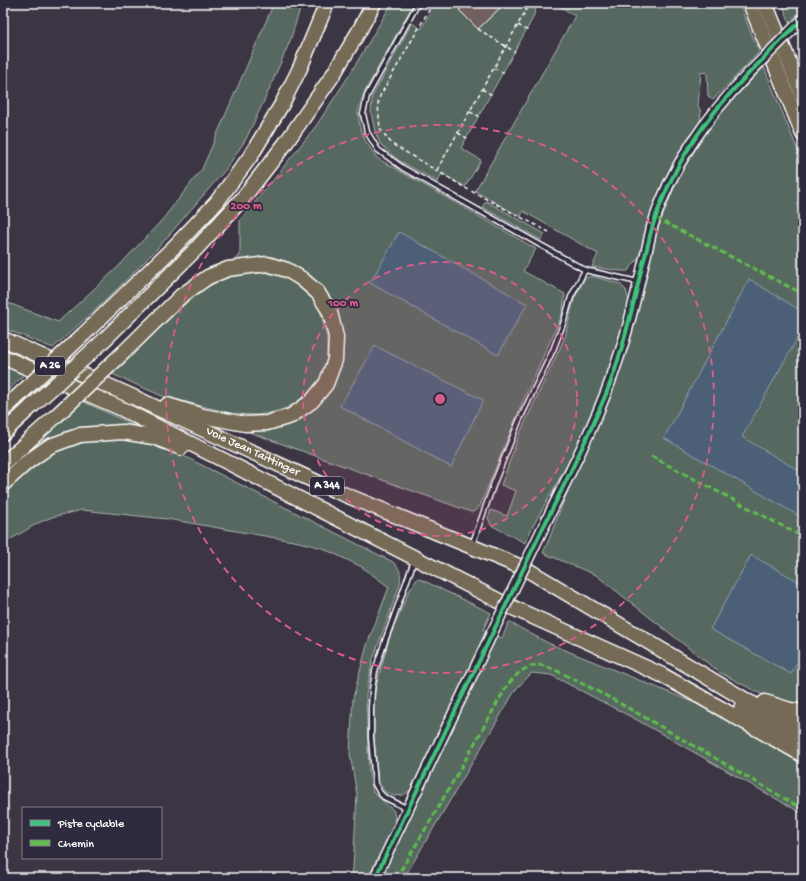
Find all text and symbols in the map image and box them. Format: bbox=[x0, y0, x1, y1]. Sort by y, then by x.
text: 200 m bbox=[231, 200, 262, 214]
text: 100 m bbox=[327, 297, 358, 311]
road number: A 26 bbox=[35, 357, 65, 375]
centre of rings bbox=[433, 392, 447, 406]
street label: Voie Jean Taittinger bbox=[202, 424, 303, 481]
road number: A 344 bbox=[310, 477, 344, 495]
legend bbox=[22, 807, 162, 859]
text: Piste cyclable bbox=[57, 818, 125, 832]
text: Chemin bbox=[58, 838, 94, 852]

